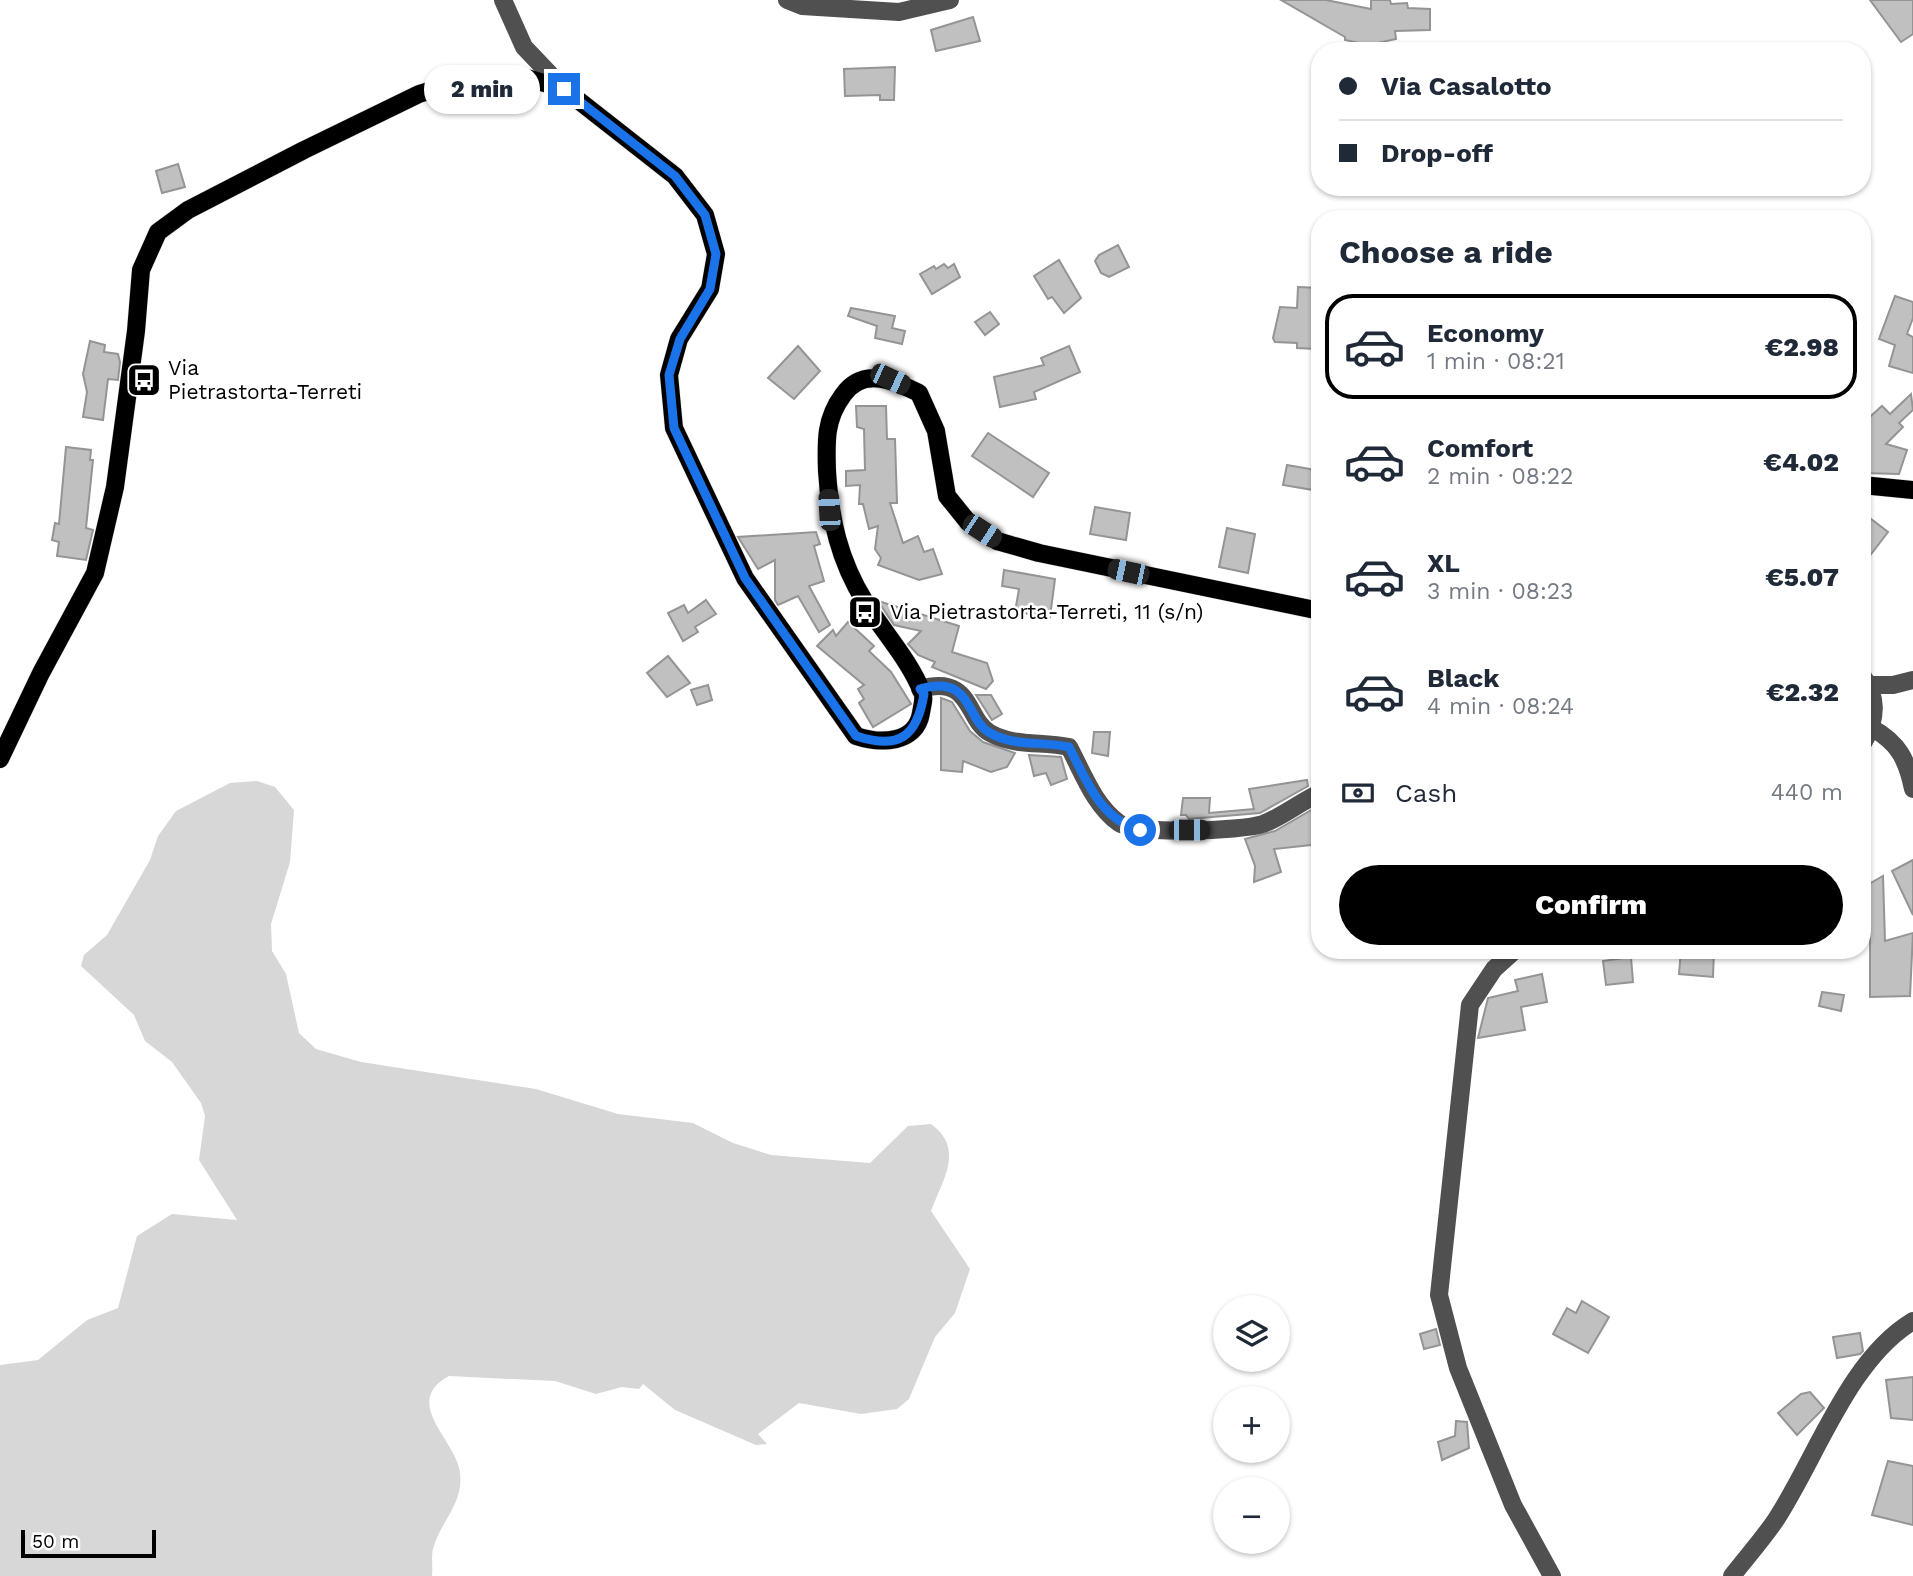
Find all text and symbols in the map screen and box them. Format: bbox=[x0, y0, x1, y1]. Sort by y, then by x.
callout: 2 min bbox=[424, 64, 540, 114]
text: Via Casalotto bbox=[1381, 71, 1552, 101]
route end bbox=[548, 73, 580, 105]
text: 2 min bbox=[451, 76, 513, 103]
text: Drop-off bbox=[1381, 138, 1493, 168]
text: Choose a ride bbox=[1339, 233, 1553, 271]
icon: car bbox=[1343, 315, 1406, 378]
text: Economy bbox=[1427, 318, 1544, 348]
text: €2.98 bbox=[1765, 332, 1839, 362]
text: 1 min · 08:21 bbox=[1427, 348, 1565, 375]
place label: Via Pietrastorta-Terreti bbox=[168, 355, 362, 404]
bus stop icon: Via Pietrastorta-Terreti bbox=[125, 361, 163, 399]
car bbox=[867, 361, 914, 397]
icon: car bbox=[1343, 430, 1406, 493]
text: Comfort bbox=[1427, 433, 1533, 463]
text: €4.02 bbox=[1763, 447, 1839, 477]
text: 2 min · 08:22 bbox=[1427, 463, 1574, 490]
car bbox=[818, 488, 841, 532]
car bbox=[959, 511, 1006, 551]
icon: car bbox=[1343, 545, 1406, 608]
text: XL bbox=[1427, 548, 1460, 578]
car bbox=[1106, 557, 1151, 587]
text: €5.07 bbox=[1765, 562, 1839, 592]
text: 3 min · 08:23 bbox=[1427, 578, 1574, 605]
bus stop icon: Via Pietrastorta-Terreti, 11 (s/n) bbox=[846, 593, 884, 631]
place label: Via Pietrastorta-Terreti, 11 (s/n) bbox=[890, 599, 1203, 624]
icon: car bbox=[1343, 660, 1406, 723]
text: Black bbox=[1427, 663, 1499, 693]
text: €2.32 bbox=[1766, 677, 1839, 707]
text: 4 min · 08:24 bbox=[1427, 693, 1574, 720]
icon: cash bbox=[1339, 774, 1377, 812]
text: Cash bbox=[1395, 778, 1457, 808]
text: 440 m bbox=[1771, 779, 1843, 806]
route start bbox=[1124, 814, 1156, 846]
car bbox=[1169, 820, 1211, 841]
button: Confirm bbox=[1339, 865, 1843, 945]
map controls bbox=[1213, 1295, 1290, 1554]
button: layers bbox=[1213, 1295, 1290, 1372]
button: + bbox=[1213, 1386, 1290, 1463]
button: − bbox=[1213, 1477, 1290, 1554]
scale bar bbox=[21, 1527, 156, 1559]
text: 50 m bbox=[32, 1530, 79, 1553]

